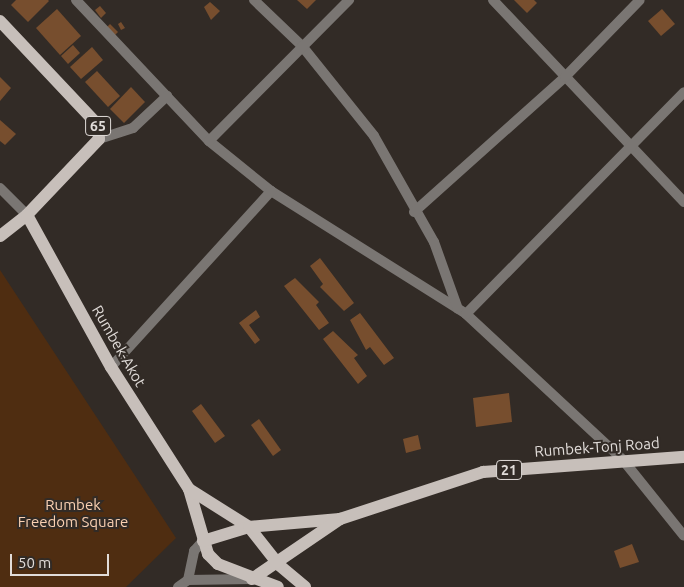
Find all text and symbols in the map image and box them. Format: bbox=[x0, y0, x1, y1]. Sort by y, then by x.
road number: 65 bbox=[84, 114, 112, 138]
street label: Rumbek-Akot bbox=[88, 302, 150, 390]
street label: Rumbek-Tonj Road bbox=[534, 434, 660, 460]
road number: 21 bbox=[495, 458, 523, 482]
park label: Rumbek Freedom Square bbox=[18, 495, 128, 530]
scale bar bbox=[12, 544, 111, 576]
text: 50 m bbox=[18, 554, 51, 571]

